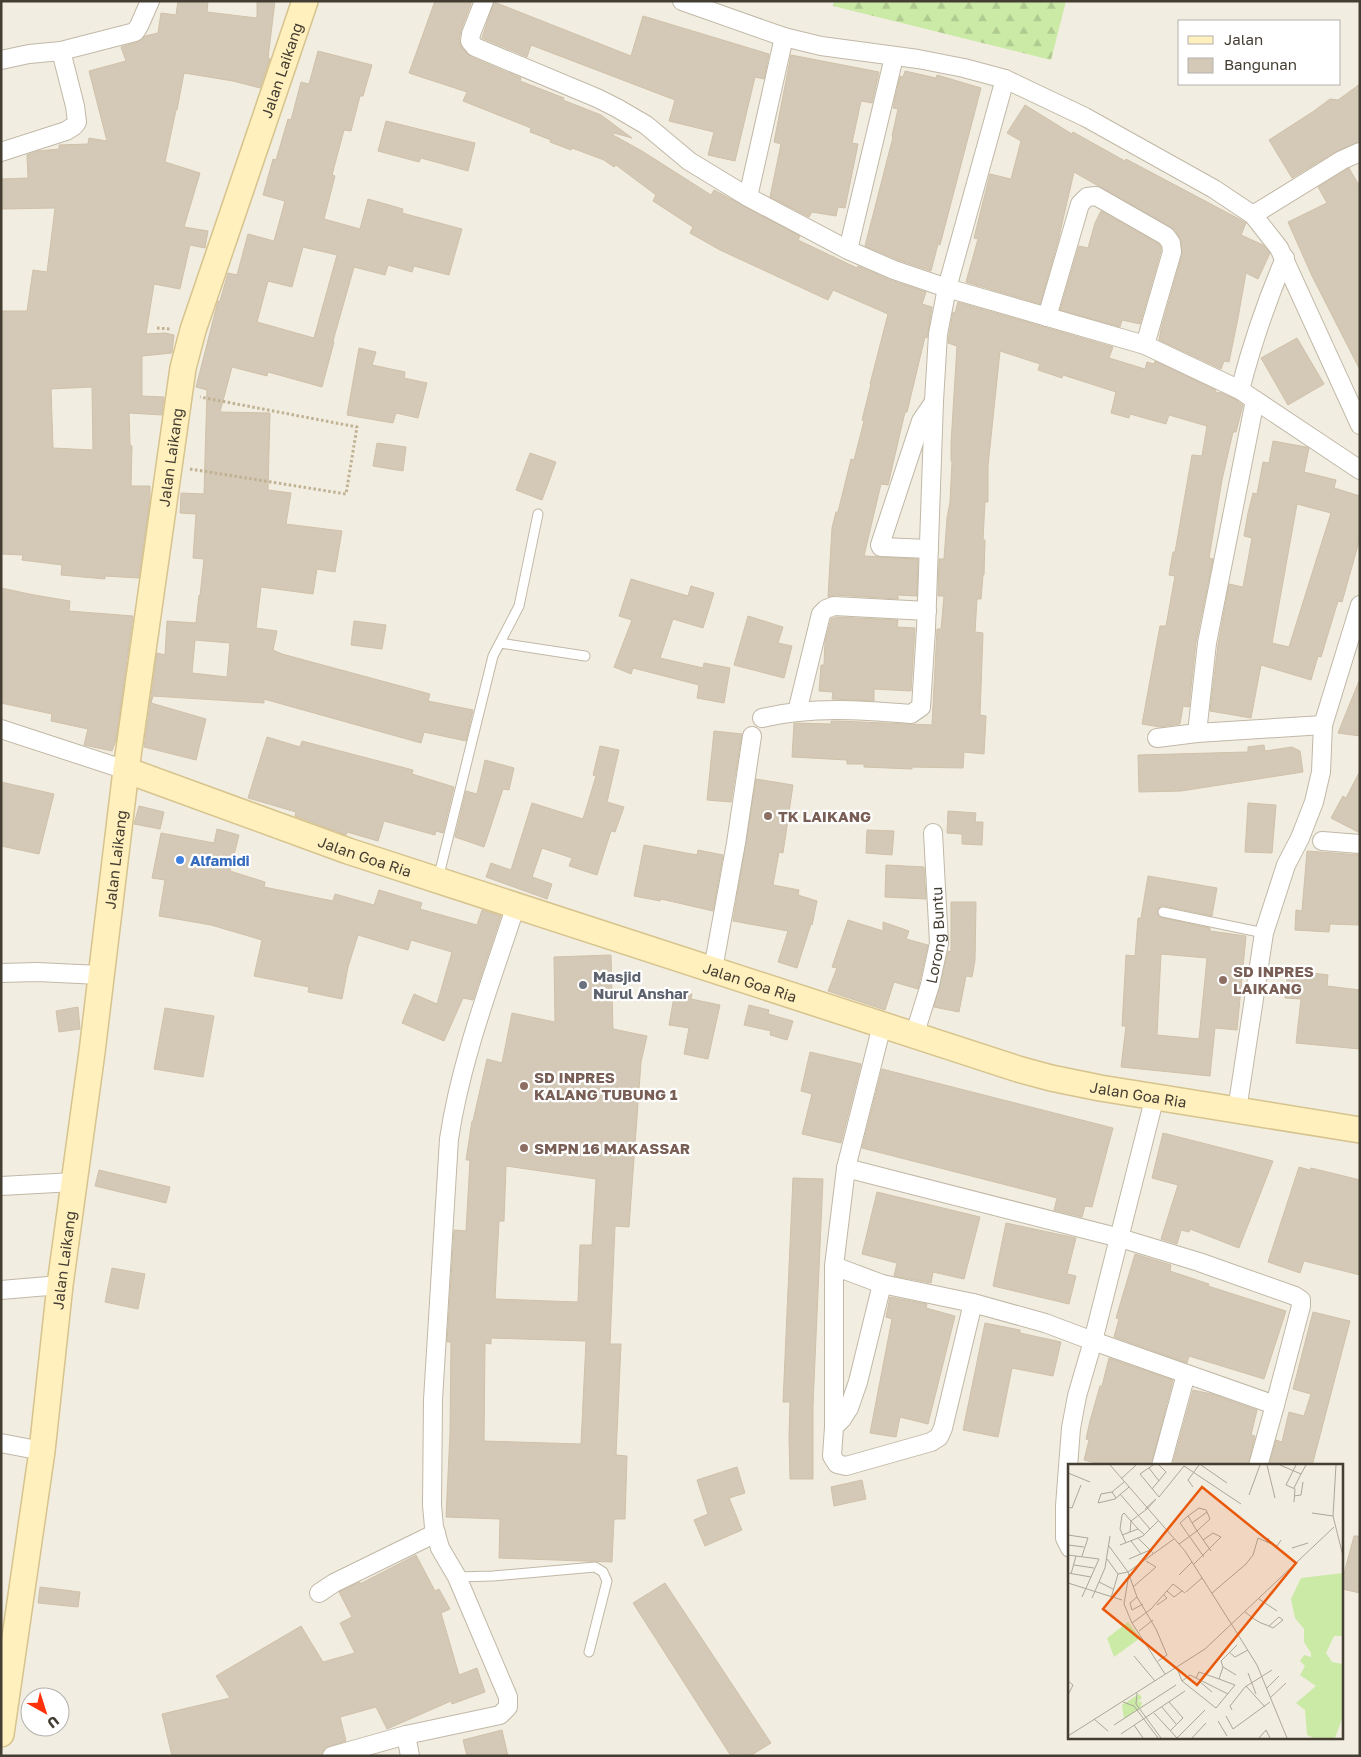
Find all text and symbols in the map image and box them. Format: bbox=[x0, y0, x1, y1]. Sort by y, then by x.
street label: Jalan Laikang bbox=[257, 20, 306, 120]
legend bbox=[1178, 20, 1341, 85]
text: Jalan bbox=[1224, 30, 1263, 48]
text: Bangunan bbox=[1224, 55, 1297, 73]
street label: Jalan Laikang bbox=[154, 407, 186, 508]
place label: TK LAIKANG bbox=[778, 807, 871, 825]
street label: Jalan Laikang bbox=[100, 809, 130, 910]
marker: TK LAIKANG bbox=[762, 810, 774, 822]
street label: Jalan Goa Ria bbox=[316, 832, 414, 880]
place label: Alfamidi bbox=[190, 851, 250, 869]
marker: Alfamidi bbox=[174, 854, 186, 866]
street label: Lorong Buntu bbox=[922, 886, 948, 985]
street label: Jalan Goa Ria bbox=[701, 958, 799, 1005]
place label: SD INPRES LAIKANG bbox=[1233, 962, 1314, 997]
place label: Masjid Nurul Anshar bbox=[593, 967, 689, 1002]
marker: SD INPRES LAIKANG bbox=[1217, 974, 1229, 986]
marker: Masjid Nurul Anshar bbox=[577, 979, 589, 991]
place label: SD INPRES KALANG TUBUNG 1 bbox=[534, 1068, 678, 1103]
street label: Jalan Goa Ria bbox=[1088, 1077, 1188, 1111]
marker: SD INPRES KALANG TUBUNG 1 bbox=[518, 1080, 530, 1092]
place label: SMPN 16 MAKASSAR bbox=[534, 1139, 690, 1157]
marker: SMPN 16 MAKASSAR bbox=[518, 1142, 530, 1154]
street label: Jalan Laikang bbox=[48, 1210, 79, 1311]
inset map bbox=[1068, 1464, 1344, 1740]
north arrow bbox=[20, 1687, 70, 1737]
text: U bbox=[44, 1713, 63, 1732]

